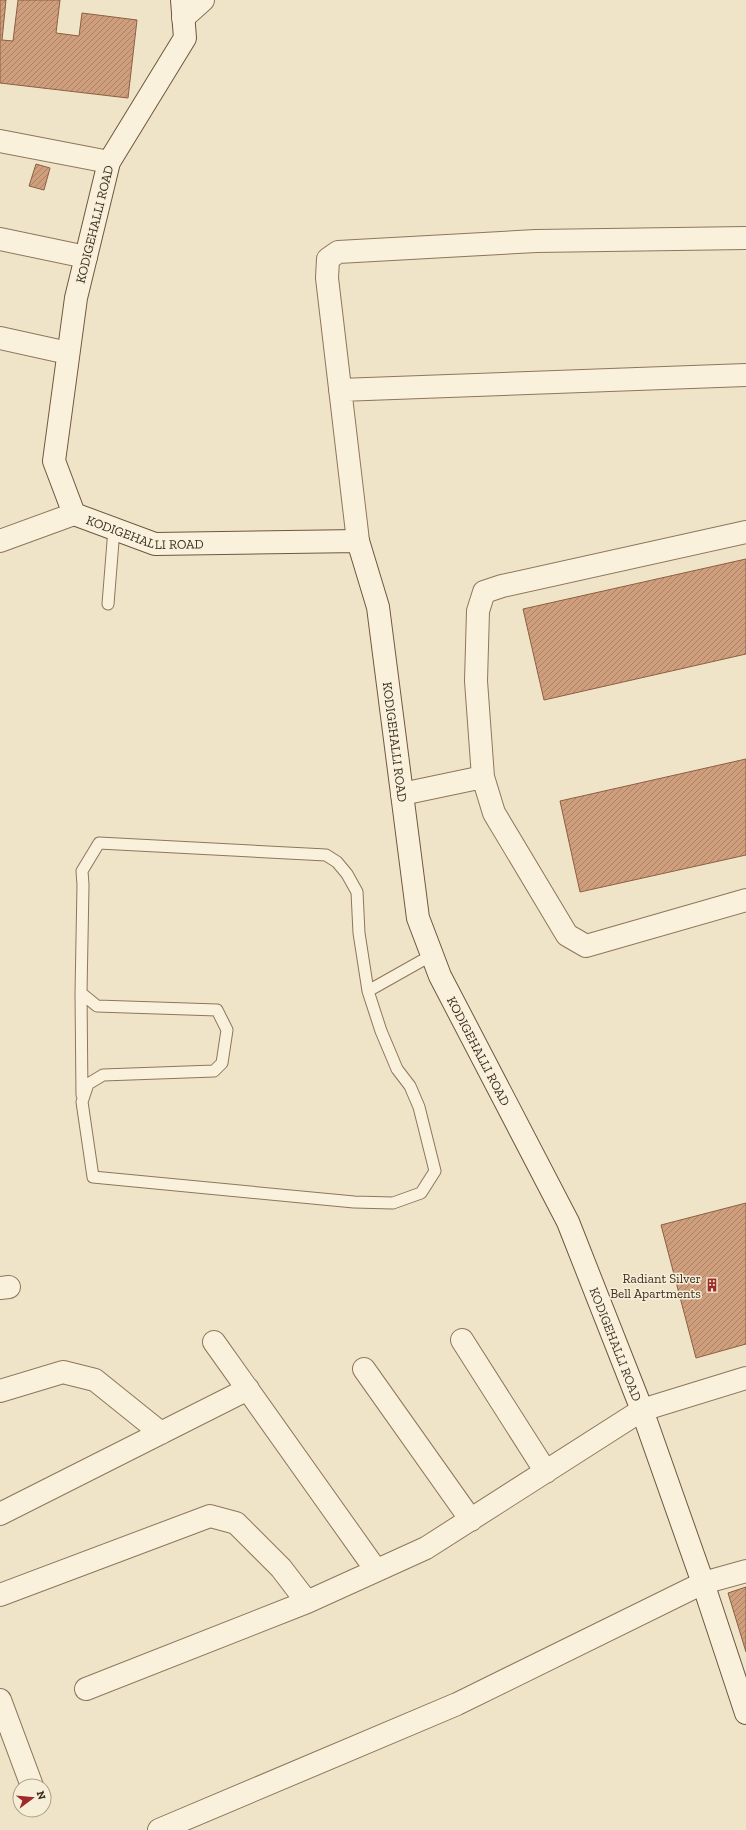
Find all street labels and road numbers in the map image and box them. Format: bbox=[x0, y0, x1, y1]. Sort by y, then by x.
street label: KODIGEHALLI ROAD bbox=[73, 164, 116, 285]
street label: KODIGEHALLI ROAD bbox=[84, 512, 204, 552]
street label: KODIGEHALLI ROAD bbox=[380, 681, 410, 803]
street label: KODIGEHALLI ROAD bbox=[444, 994, 513, 1108]
street label: KODIGEHALLI ROAD bbox=[586, 1285, 645, 1403]

